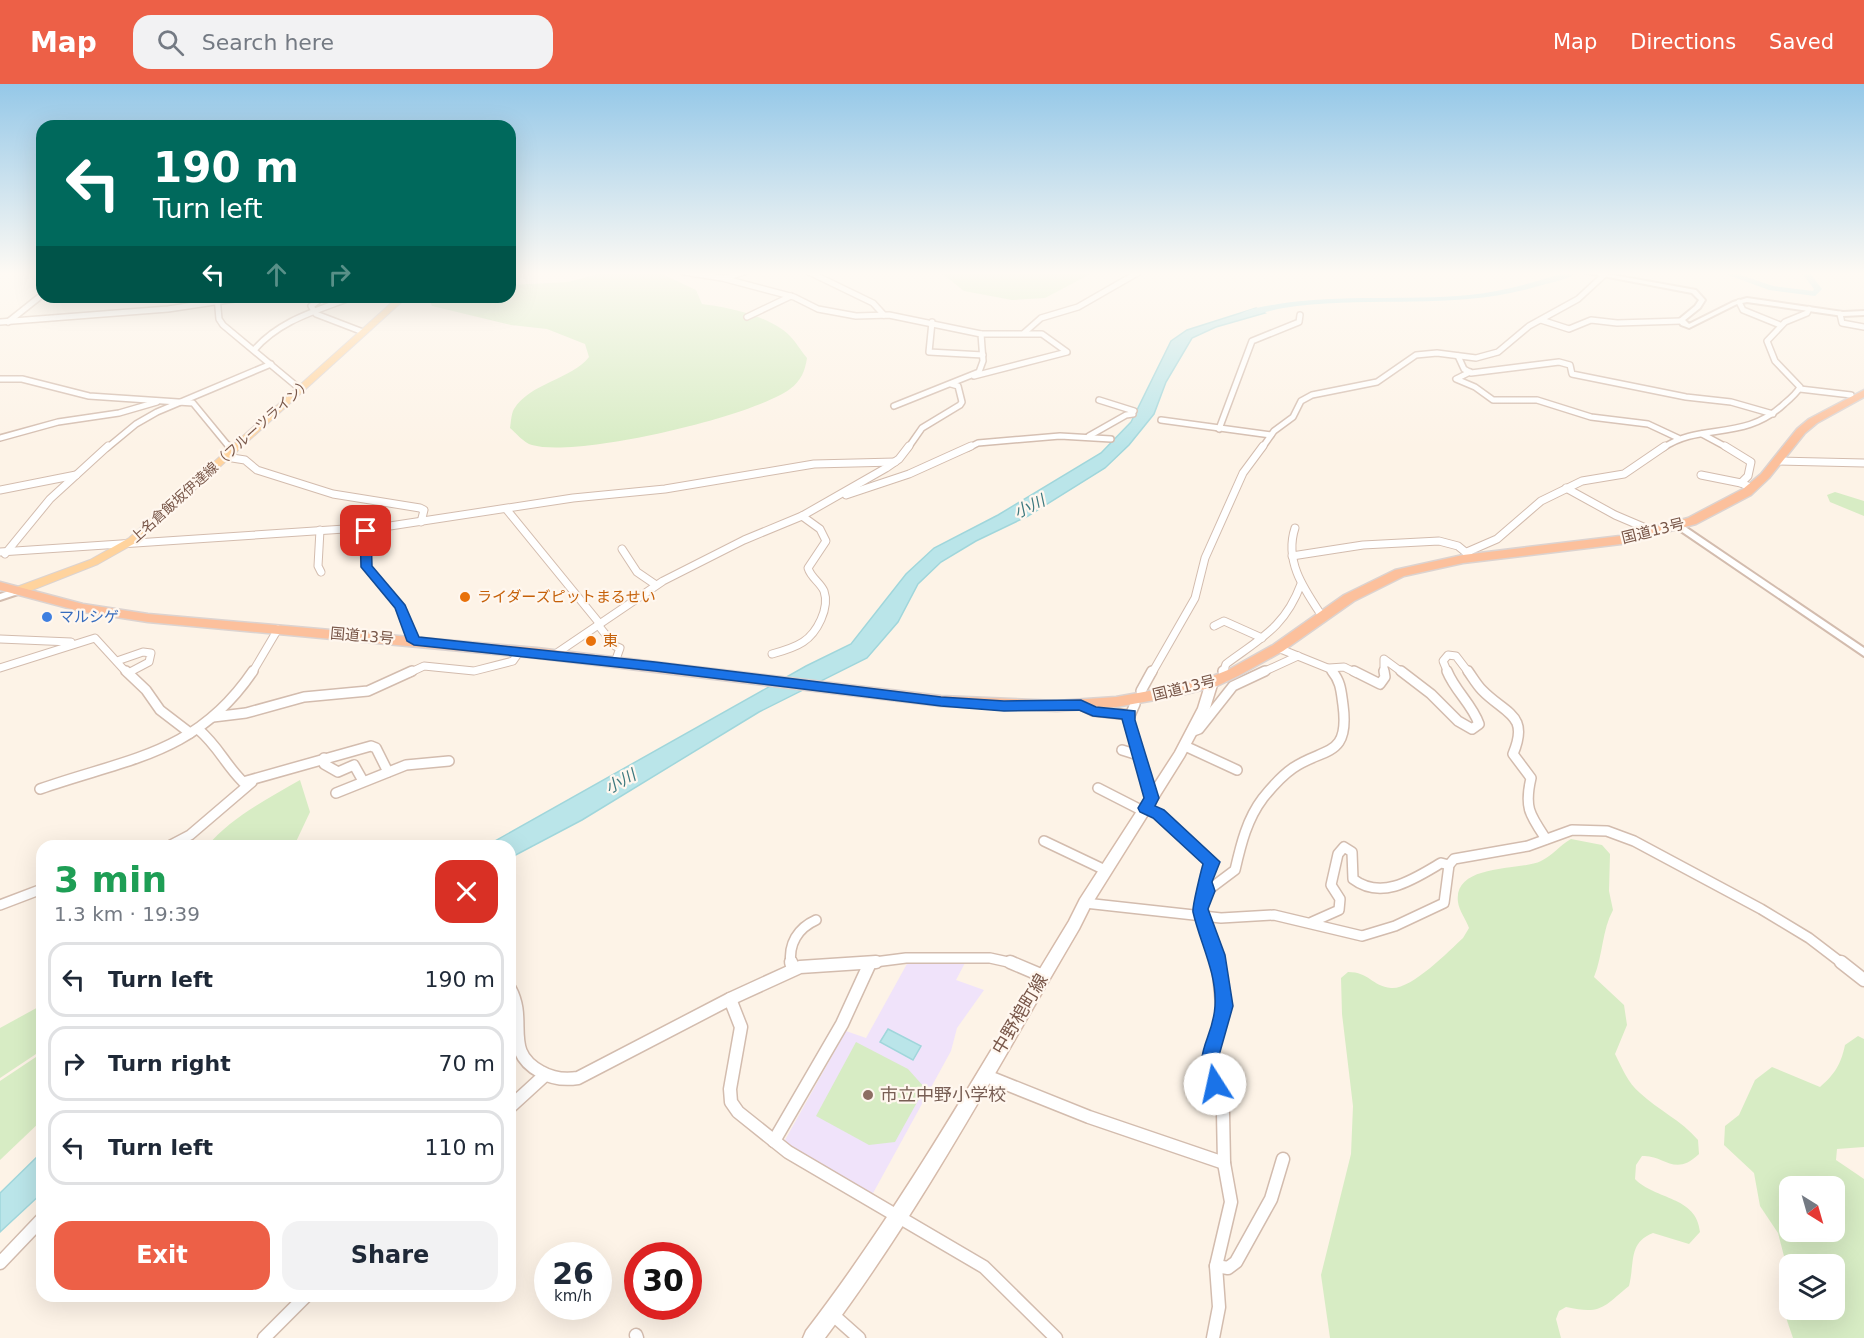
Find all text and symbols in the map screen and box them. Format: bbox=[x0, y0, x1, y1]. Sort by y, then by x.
search box bbox=[133, 15, 553, 69]
text: Map bbox=[30, 26, 97, 59]
icon: search bbox=[154, 26, 187, 59]
text: Search here bbox=[202, 30, 334, 55]
text: Map bbox=[1553, 30, 1597, 54]
text: Directions bbox=[1630, 30, 1736, 54]
text: Saved bbox=[1769, 30, 1834, 54]
text: 190 m bbox=[153, 143, 299, 192]
icon: left bbox=[54, 144, 132, 222]
text: Turn left bbox=[153, 193, 263, 224]
icon: left bbox=[197, 258, 230, 291]
icon: ahead bbox=[260, 258, 293, 291]
icon: right bbox=[323, 258, 356, 291]
street label: 上名倉飯坂伊達線（フルーツライン） bbox=[127, 375, 315, 545]
water label: 小川 bbox=[1011, 490, 1050, 522]
pin bbox=[340, 505, 391, 556]
icon: arrive bbox=[349, 514, 382, 547]
street label: 国道13号 bbox=[1620, 515, 1686, 547]
place label: ライダーズピットまるせい bbox=[477, 588, 656, 606]
marker: ライダーズピットまるせい bbox=[458, 590, 472, 604]
place label: マルシゲ bbox=[59, 608, 119, 626]
marker: マルシゲ bbox=[40, 610, 54, 624]
street label: 国道13号 bbox=[329, 624, 395, 648]
place label: 東 bbox=[603, 632, 618, 650]
marker: 東 bbox=[584, 634, 598, 648]
street label: 国道13号 bbox=[1151, 672, 1217, 704]
water label: 小川 bbox=[602, 764, 641, 798]
text: 3 min bbox=[54, 859, 167, 900]
button: close bbox=[435, 860, 498, 923]
text: 1.3 km · 19:39 bbox=[54, 902, 200, 926]
icon: left bbox=[57, 963, 90, 996]
text: Turn left bbox=[108, 967, 213, 992]
text: 190 m bbox=[425, 967, 495, 992]
street label: 中野梍町線 bbox=[987, 970, 1052, 1058]
icon: right bbox=[57, 1047, 90, 1080]
text: Turn right bbox=[108, 1051, 231, 1076]
text: 70 m bbox=[439, 1051, 495, 1076]
position arrow bbox=[1183, 1052, 1247, 1116]
place label: 市立中野小学校 bbox=[880, 1084, 1006, 1105]
marker: 市立中野小学校 bbox=[861, 1088, 875, 1102]
icon: left bbox=[57, 1131, 90, 1164]
text: Turn left bbox=[108, 1135, 213, 1160]
text: 110 m bbox=[425, 1135, 495, 1160]
north arrow bbox=[1779, 1176, 1845, 1242]
map controls bbox=[1779, 1176, 1845, 1320]
button: Exit bbox=[54, 1221, 270, 1290]
button: Share bbox=[282, 1221, 498, 1290]
speed limit sign: 30 bbox=[624, 1242, 702, 1320]
button: layers bbox=[1779, 1254, 1845, 1320]
text: 26 bbox=[552, 1256, 594, 1291]
text: km/h bbox=[554, 1287, 592, 1305]

